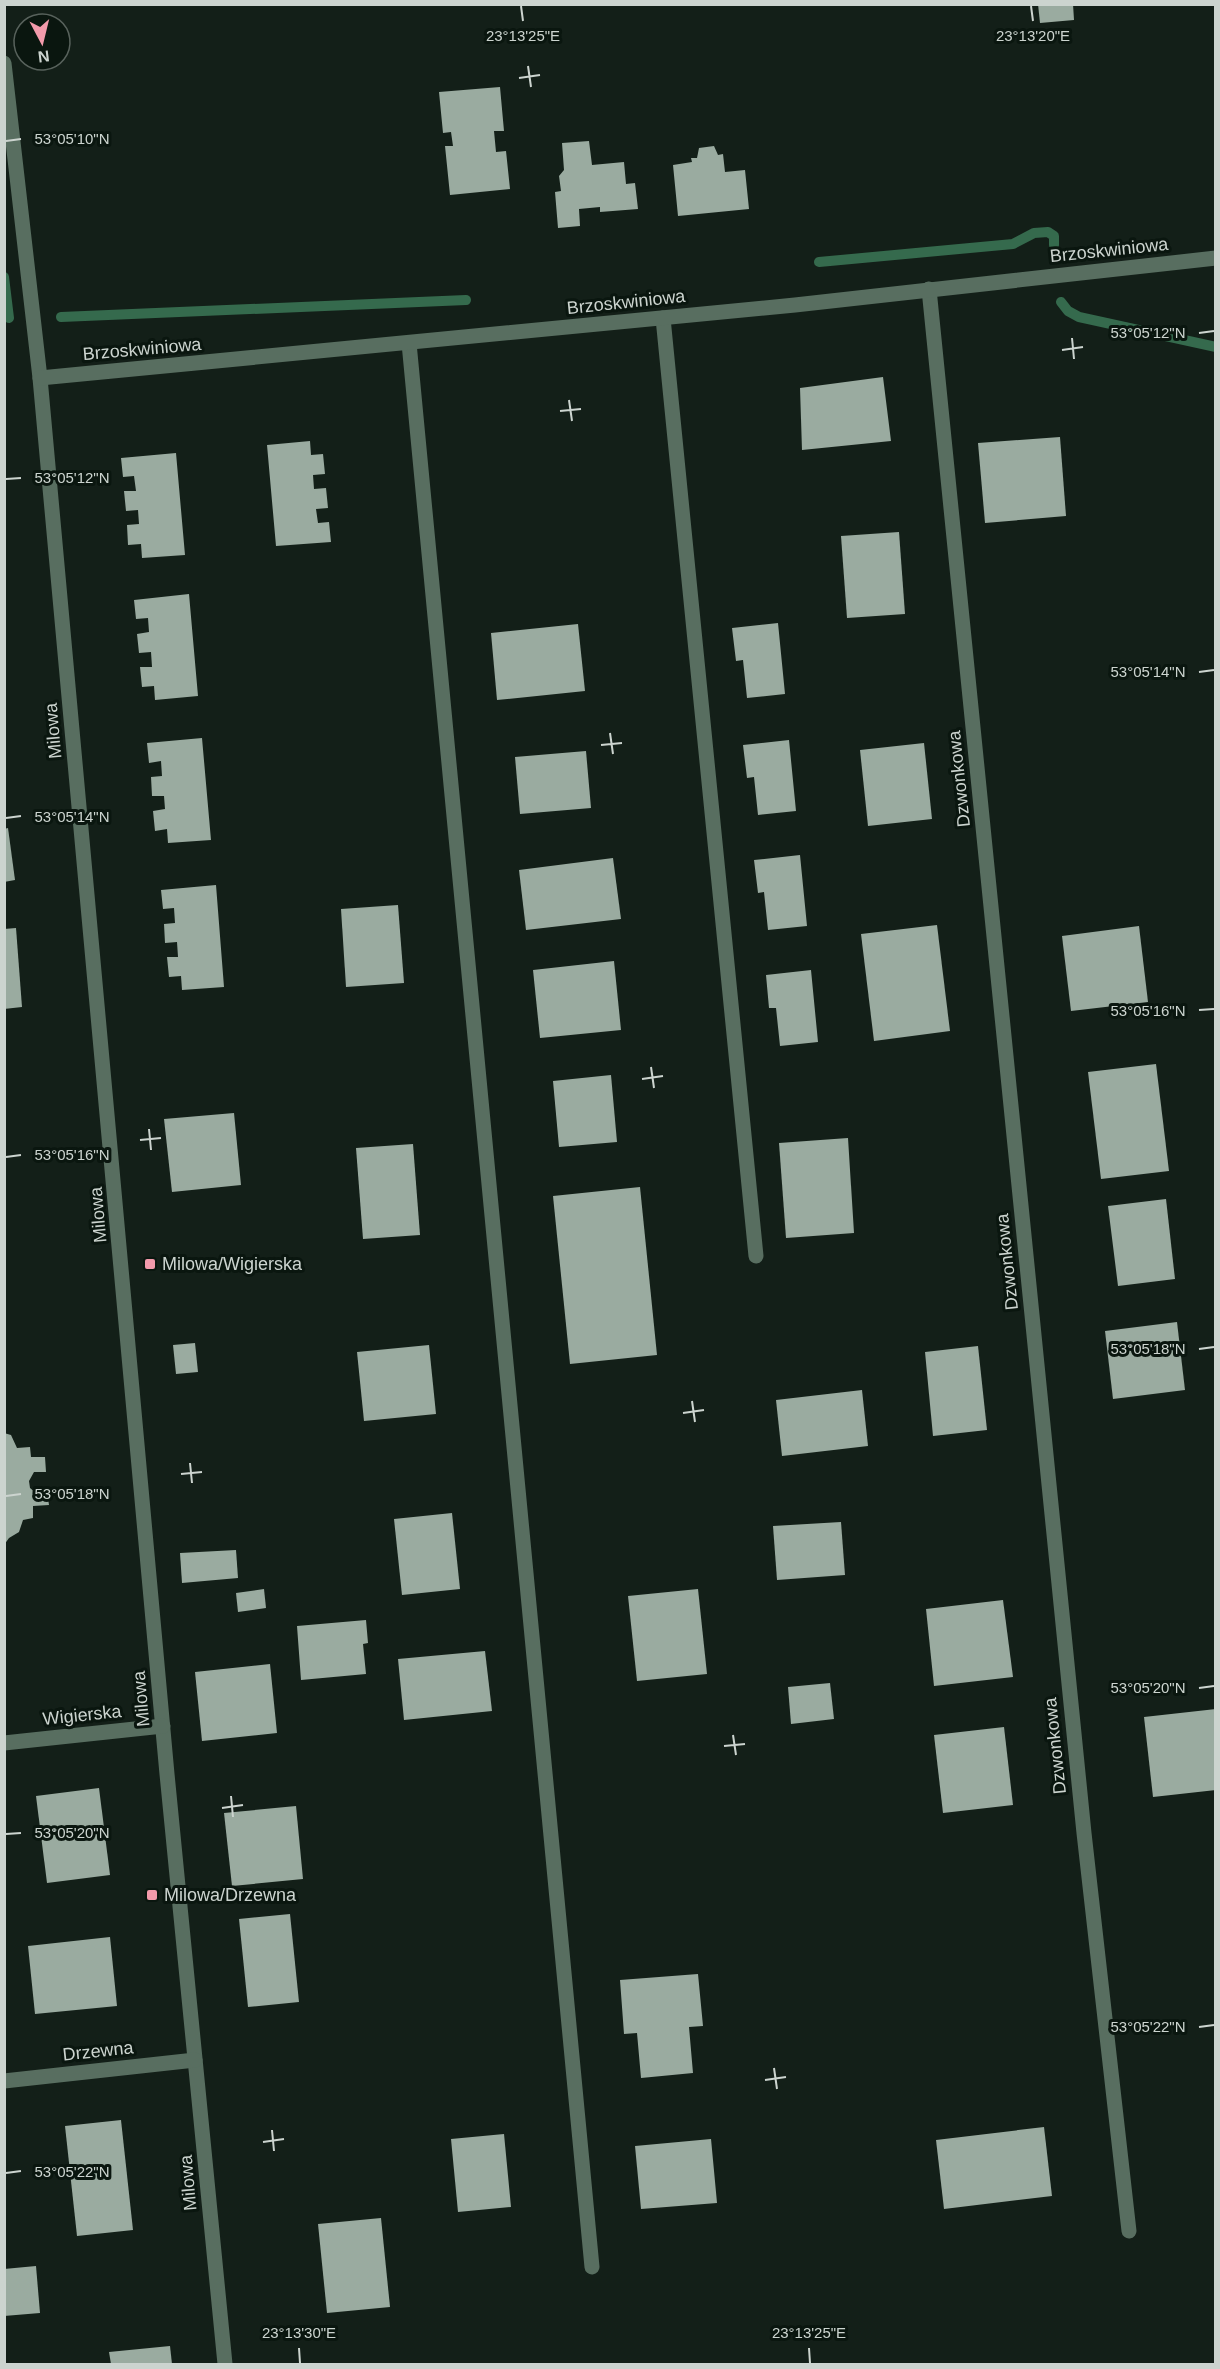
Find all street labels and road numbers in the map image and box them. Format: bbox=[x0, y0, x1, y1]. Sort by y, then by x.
street label: Brzoskwiniowa bbox=[1049, 234, 1170, 266]
street label: Brzoskwiniowa bbox=[566, 286, 687, 318]
street label: Brzoskwiniowa bbox=[82, 334, 203, 364]
street label: Milowa bbox=[41, 701, 65, 760]
street label: Dzwonkowa bbox=[944, 729, 974, 828]
street label: Milowa bbox=[86, 1185, 110, 1244]
street label: Dzwonkowa bbox=[992, 1212, 1022, 1311]
street label: Milowa bbox=[129, 1669, 153, 1728]
street label: Dzwonkowa bbox=[1040, 1696, 1070, 1795]
street label: Wigierska bbox=[42, 1701, 123, 1729]
street label: Drzewna bbox=[62, 2037, 135, 2065]
street label: Milowa bbox=[176, 2153, 200, 2212]

